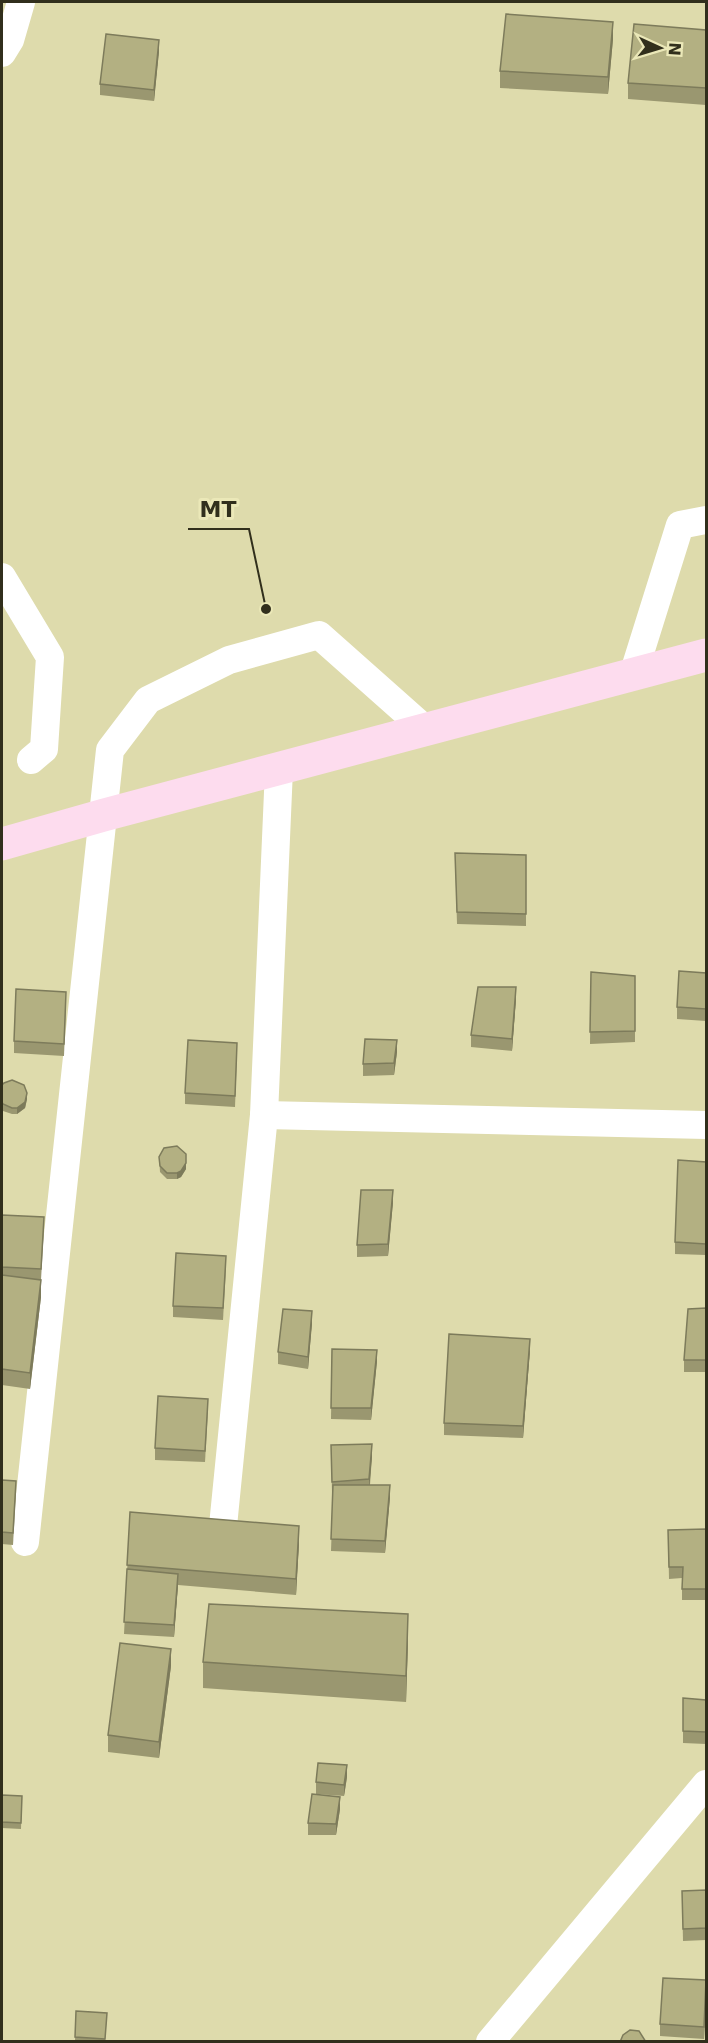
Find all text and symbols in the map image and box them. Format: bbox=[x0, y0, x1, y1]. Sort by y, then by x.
north arrow bbox=[630, 18, 690, 78]
text: N bbox=[665, 42, 684, 56]
callout: МТ bbox=[188, 489, 249, 529]
text: МТ bbox=[200, 497, 236, 522]

